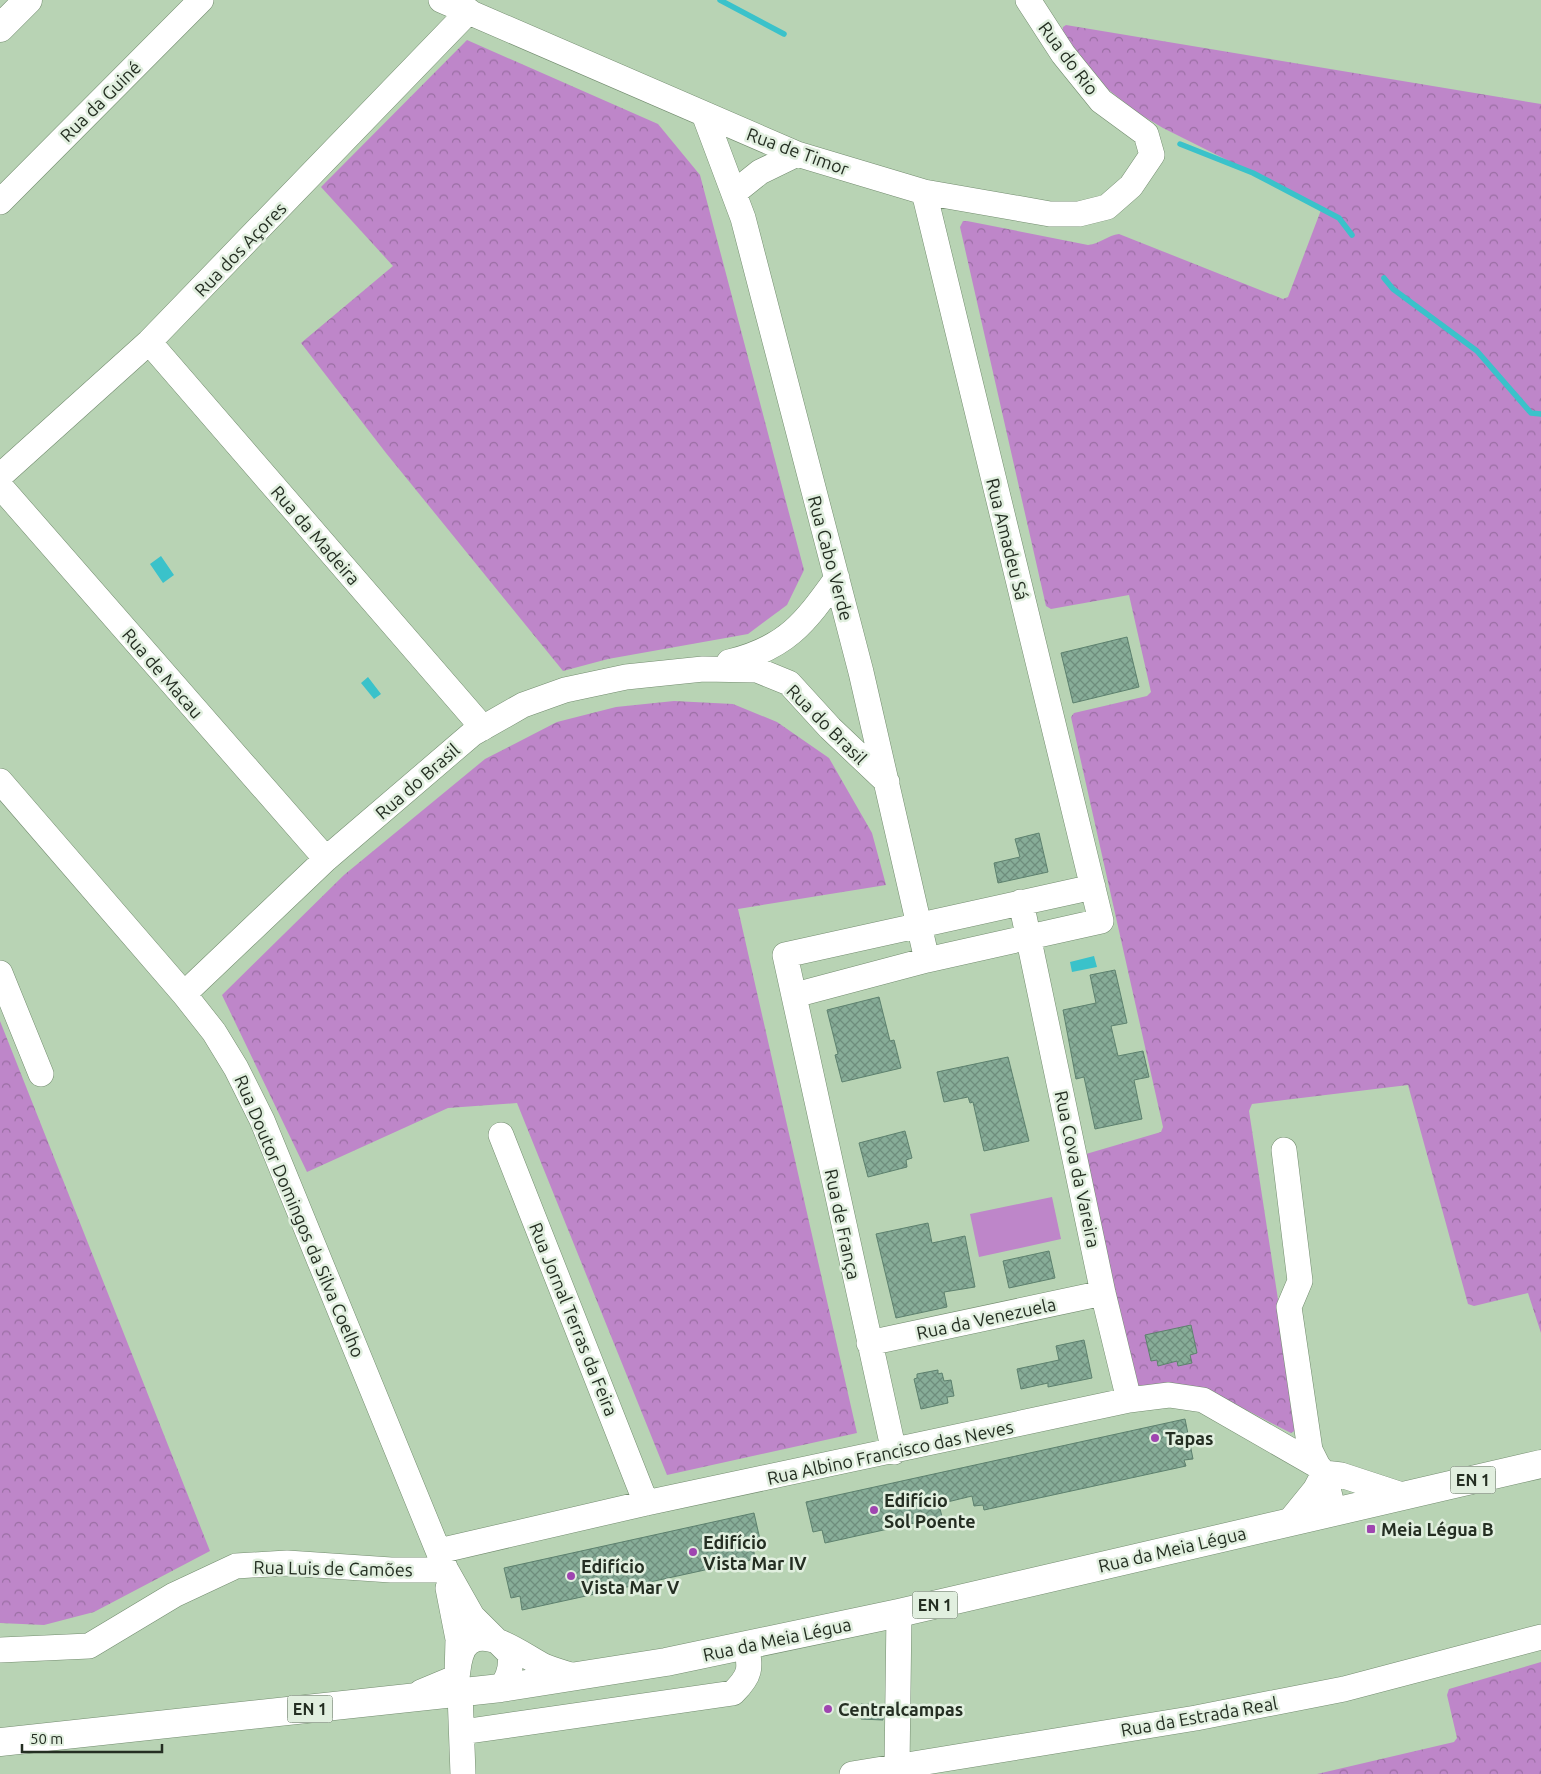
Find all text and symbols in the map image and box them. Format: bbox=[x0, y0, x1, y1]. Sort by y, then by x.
street label: Rua do Rio bbox=[1035, 18, 1103, 98]
street label: Rua da Guiné bbox=[56, 57, 144, 145]
street label: Rua de Timor bbox=[744, 123, 852, 179]
street label: Rua dos Açores bbox=[190, 198, 290, 300]
street label: Rua Amadeu Sá bbox=[983, 476, 1033, 602]
street label: Rua da Madeira bbox=[268, 481, 364, 589]
street label: Rua Cabo Verde bbox=[805, 493, 857, 623]
street label: Rua de Macau bbox=[119, 624, 207, 722]
street label: Rua do Brasil bbox=[783, 680, 871, 768]
street label: Rua do Brasil bbox=[371, 739, 463, 823]
street label: Rua Doutor Domingos da Silva Coelho bbox=[231, 1072, 369, 1360]
street label: Rua Cova da Vareira bbox=[1052, 1089, 1104, 1249]
street label: Rua de França bbox=[822, 1167, 864, 1281]
street label: Rua Jornal Terras da Feira bbox=[526, 1219, 622, 1419]
street label: Rua da Venezuela bbox=[914, 1293, 1058, 1343]
street label: Rua Albino Francisco das Neves bbox=[765, 1416, 1015, 1488]
place label: Tapas bbox=[1165, 1428, 1213, 1448]
marker: Tapas bbox=[1149, 1432, 1161, 1444]
road number: EN 1 bbox=[1450, 1466, 1496, 1494]
place label: Edifício Sol Poente bbox=[884, 1490, 976, 1531]
marker: Edifício Sol Poente bbox=[868, 1504, 880, 1516]
place label: Meia Légua B bbox=[1381, 1519, 1494, 1539]
street label: Rua da Meia Légua bbox=[1096, 1522, 1248, 1576]
marker: Meia Légua B bbox=[1365, 1523, 1377, 1535]
place label: Edifício Vista Mar IV bbox=[703, 1532, 807, 1573]
marker: Edifício Vista Mar IV bbox=[687, 1546, 699, 1558]
place label: Edifício Vista Mar V bbox=[581, 1556, 680, 1597]
street label: Rua Luis de Camões bbox=[253, 1557, 413, 1579]
marker: Edifício Vista Mar V bbox=[565, 1570, 577, 1582]
road number: EN 1 bbox=[912, 1592, 958, 1618]
street label: Rua da Meia Légua bbox=[701, 1614, 853, 1664]
street label: Rua da Estrada Real bbox=[1119, 1692, 1279, 1740]
road number: EN 1 bbox=[288, 1696, 332, 1722]
place label: Centralcampas bbox=[838, 1699, 963, 1719]
marker: Centralcampas bbox=[822, 1703, 834, 1715]
scale bar bbox=[22, 1722, 162, 1754]
text: 50 m bbox=[30, 1730, 63, 1747]

